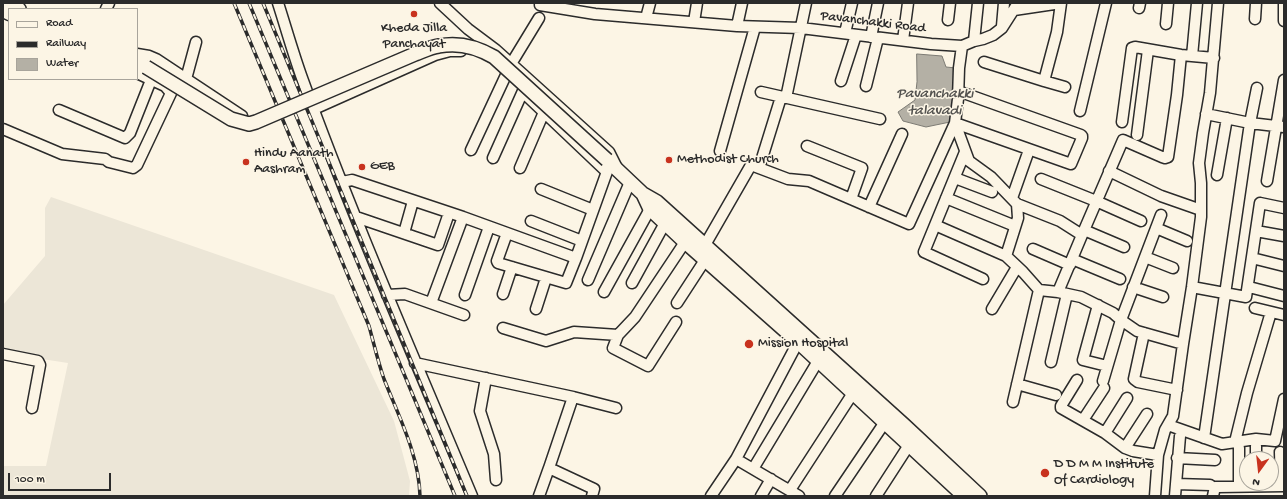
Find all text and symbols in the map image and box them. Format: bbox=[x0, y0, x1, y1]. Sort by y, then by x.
legend bbox=[8, 8, 138, 80]
street label: Pavanchakki Road bbox=[820, 8, 926, 38]
marker: Kheda Jilla Panchayat bbox=[409, 9, 419, 19]
text: Road bbox=[46, 17, 72, 31]
place label: Kheda Jilla Panchayat bbox=[381, 21, 447, 54]
text: Railway bbox=[46, 37, 86, 51]
text: Water bbox=[46, 57, 78, 71]
water label: Pavanchakki talavadi bbox=[897, 86, 973, 121]
place label: Hindu Aanath Aashram bbox=[254, 146, 333, 178]
place label: Methodist Church bbox=[677, 152, 779, 168]
marker: Methodist Church bbox=[664, 155, 674, 165]
marker: Hindu Aanath Aashram bbox=[241, 157, 251, 167]
place label: GEB bbox=[370, 159, 395, 175]
marker: GEB bbox=[357, 162, 367, 172]
place label: Mission Hospital bbox=[758, 336, 848, 352]
marker: Mission Hospital bbox=[743, 338, 755, 350]
north arrow bbox=[1239, 451, 1279, 491]
place label: D D M M Institute Of Cardiology bbox=[1054, 457, 1154, 490]
scale bar bbox=[10, 465, 113, 491]
marker: D D M M Institute Of Cardiology bbox=[1039, 467, 1051, 479]
text: 100 m bbox=[15, 473, 45, 487]
text: N bbox=[1251, 475, 1261, 488]

